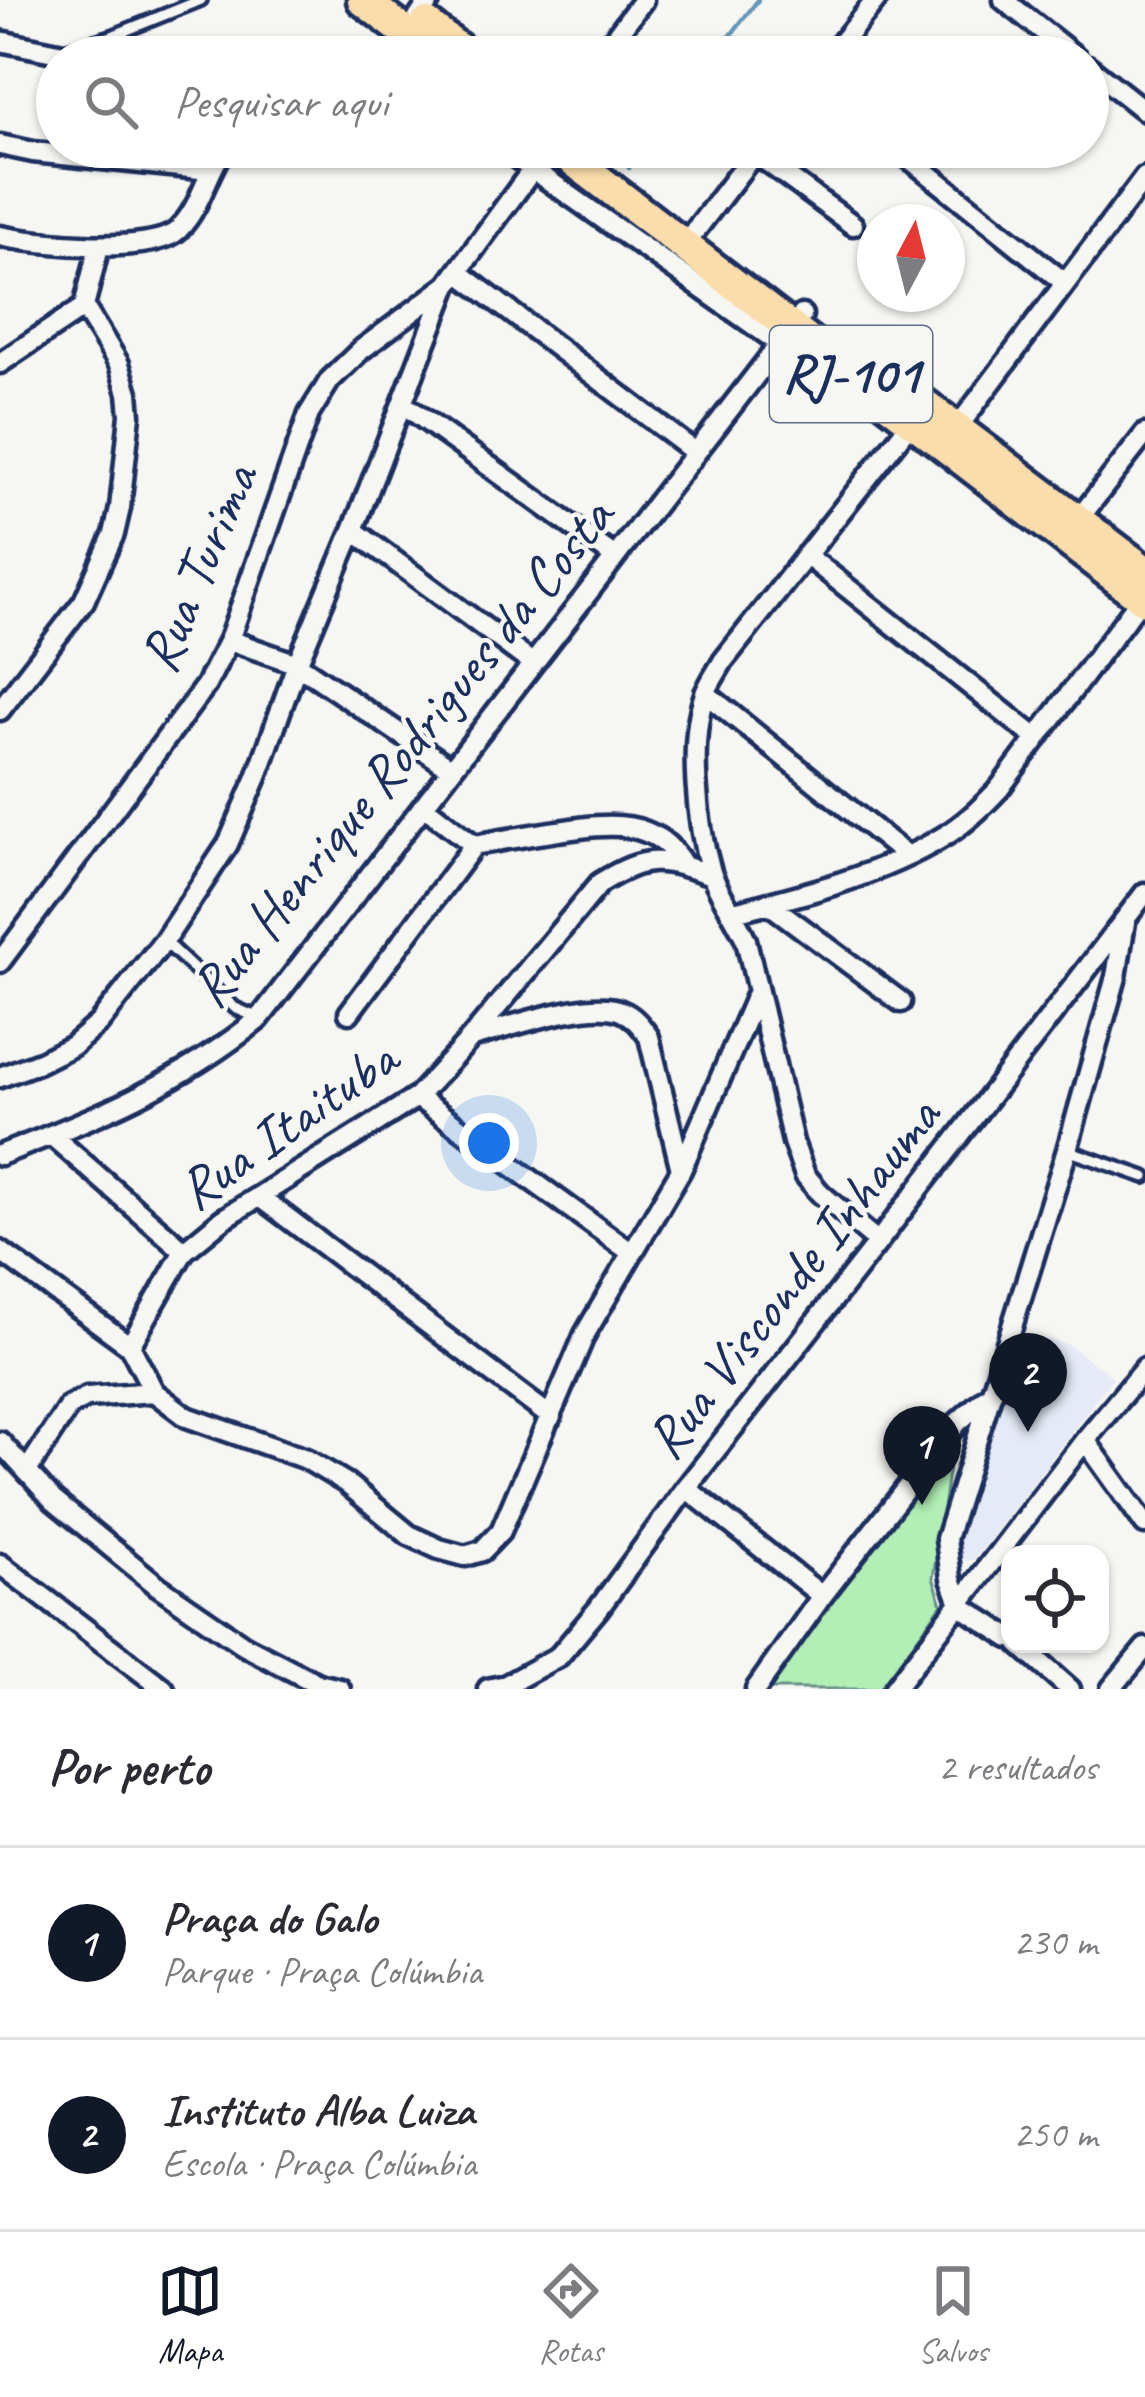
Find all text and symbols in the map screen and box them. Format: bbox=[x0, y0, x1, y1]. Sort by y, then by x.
search box bbox=[36, 36, 1109, 168]
icon: search bbox=[78, 69, 144, 135]
text: Pesquisar aqui bbox=[174, 74, 388, 131]
north arrow bbox=[857, 204, 965, 312]
road number: RJ-101 bbox=[770, 326, 932, 422]
street label: Rua Turima bbox=[122, 450, 275, 683]
street label: Rua Henrique Rodrigues da Costa bbox=[173, 479, 631, 1021]
street label: Rua Itaituba bbox=[164, 1020, 414, 1225]
street label: Rua Visconde Inhauma bbox=[629, 1081, 957, 1473]
your location bbox=[459, 1113, 519, 1173]
pin: 2 bbox=[989, 1333, 1067, 1432]
pin: 1 bbox=[883, 1406, 961, 1505]
map controls bbox=[1001, 1545, 1109, 1653]
button: locate bbox=[1001, 1545, 1109, 1653]
text: Por perto bbox=[48, 1735, 210, 1799]
text: 2 resultados bbox=[938, 1743, 1097, 1792]
text: Praça do Galo bbox=[162, 1890, 377, 1947]
text: 1 bbox=[78, 1918, 96, 1967]
text: 230 m bbox=[1013, 1918, 1097, 1967]
text: Parque · Praça Colúmbia bbox=[162, 1947, 482, 1996]
text: Instituto Alba Luiza bbox=[162, 2082, 474, 2139]
text: 2 bbox=[78, 2110, 96, 2159]
text: 250 m bbox=[1013, 2110, 1097, 2159]
text: Escola · Praça Colúmbia bbox=[162, 2139, 476, 2188]
tab: Mapa bbox=[157, 2258, 223, 2372]
tab: Rotas bbox=[538, 2258, 604, 2372]
tab: Salvos bbox=[918, 2258, 988, 2372]

